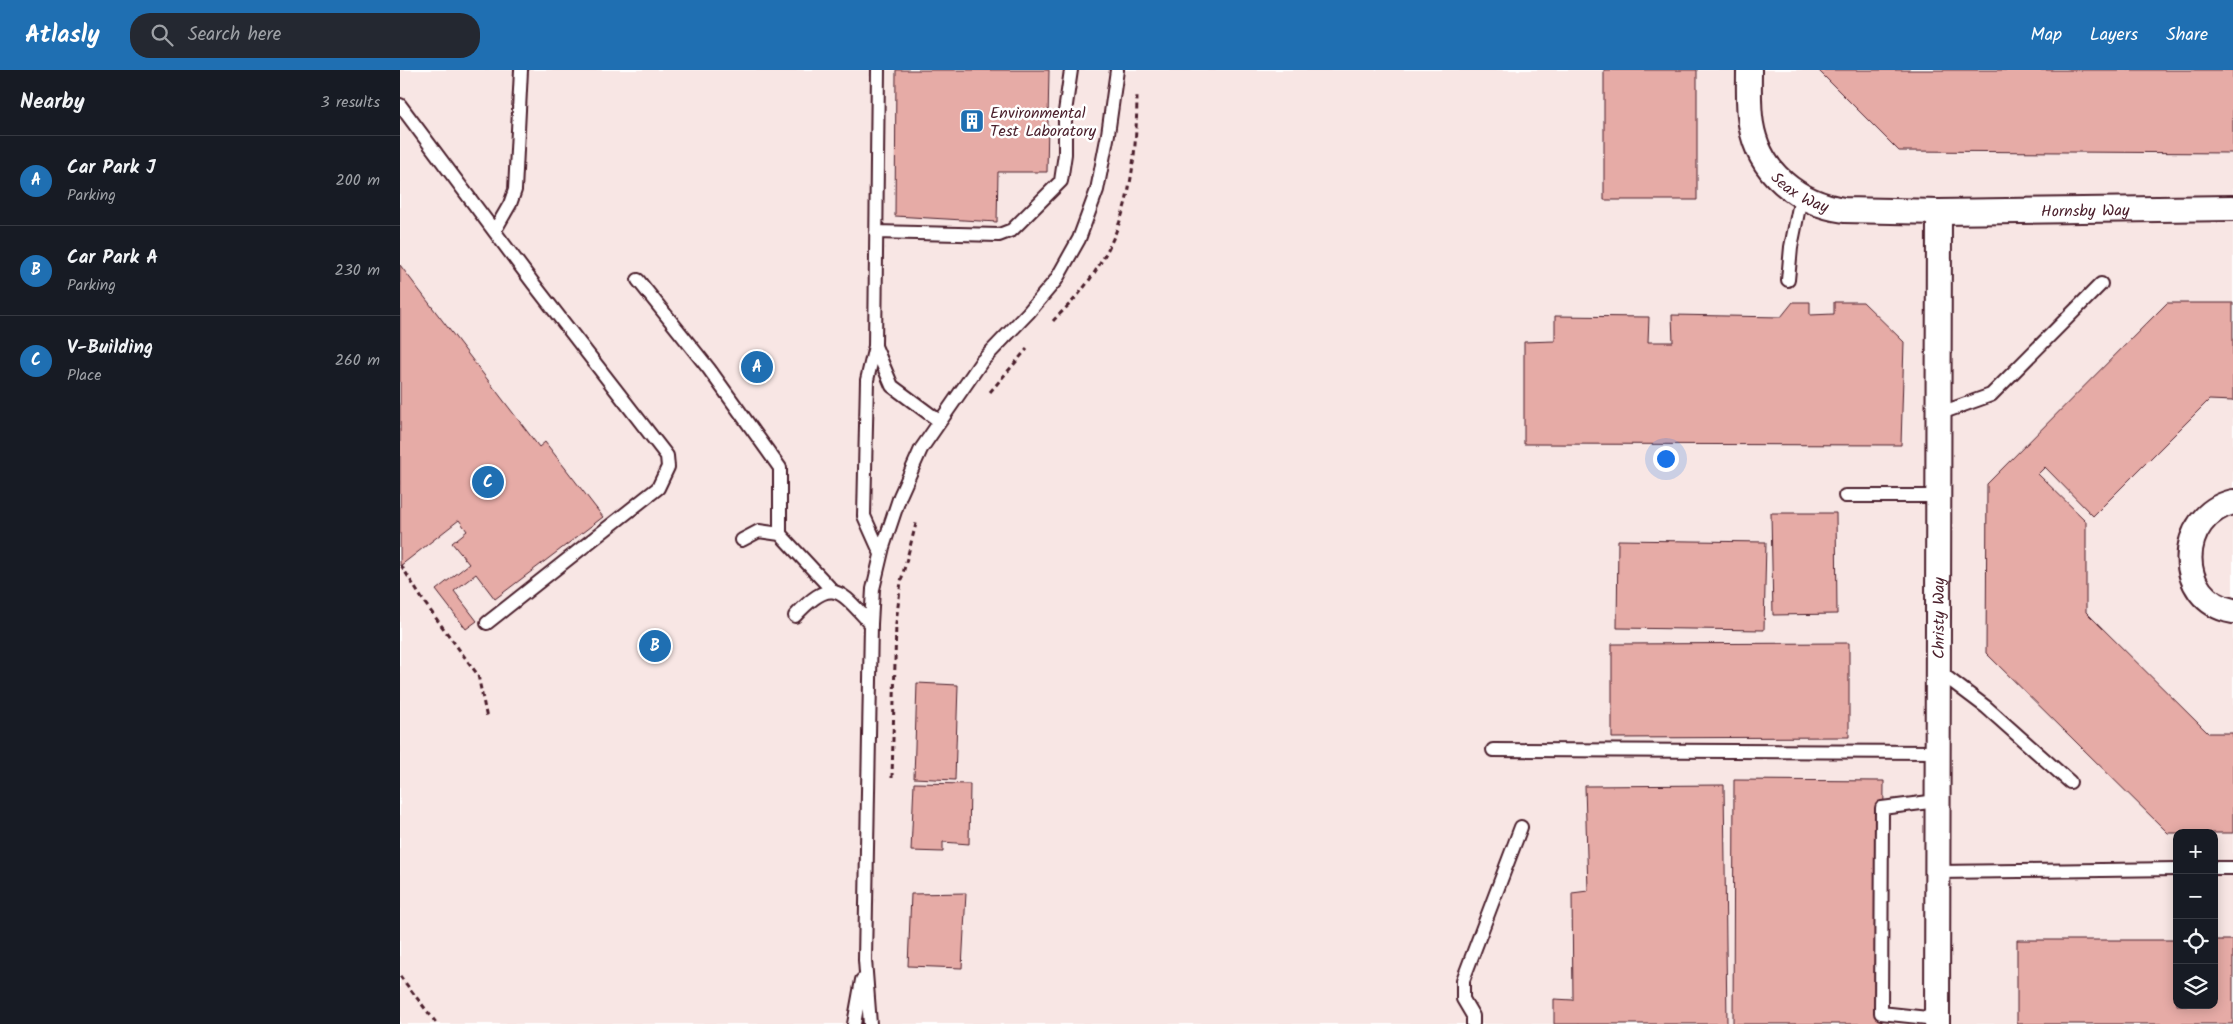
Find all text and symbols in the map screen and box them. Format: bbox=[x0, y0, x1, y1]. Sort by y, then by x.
search box bbox=[130, 13, 480, 58]
text: Atlasly bbox=[25, 16, 100, 55]
text: Search here bbox=[188, 20, 281, 50]
icon: search bbox=[148, 21, 176, 49]
text: Map bbox=[2031, 21, 2062, 50]
text: Layers bbox=[2090, 21, 2138, 50]
text: Share bbox=[2166, 21, 2208, 50]
text: Nearby bbox=[20, 86, 85, 119]
text: 3 results bbox=[321, 90, 380, 115]
place label: Environmental Test Laboratory bbox=[990, 101, 1097, 144]
building icon: Environmental Test Laboratory bbox=[959, 108, 985, 134]
text: Car Park J bbox=[67, 153, 156, 183]
street label: Seax Way bbox=[1764, 166, 1832, 220]
text: A bbox=[31, 168, 41, 193]
text: 200 m bbox=[336, 168, 380, 193]
text: Parking bbox=[67, 183, 116, 208]
street label: Hornsby Way bbox=[2041, 198, 2130, 225]
text: Car Park A bbox=[67, 243, 158, 273]
text: B bbox=[31, 258, 41, 283]
text: 230 m bbox=[334, 258, 380, 283]
text: Parking bbox=[67, 273, 116, 298]
text: V-Building bbox=[67, 333, 153, 363]
text: C bbox=[31, 348, 41, 373]
text: 260 m bbox=[335, 348, 380, 373]
pin: A bbox=[741, 348, 773, 386]
text: Place bbox=[67, 363, 101, 388]
your location bbox=[1653, 446, 1679, 472]
pin: C bbox=[472, 463, 504, 501]
street label: Christy Way bbox=[1927, 577, 1952, 659]
pin: B bbox=[639, 627, 671, 665]
map controls bbox=[2173, 829, 2218, 1009]
button: + bbox=[2173, 829, 2218, 874]
button: − bbox=[2173, 874, 2218, 919]
button: locate bbox=[2173, 919, 2218, 964]
button: layers bbox=[2173, 964, 2218, 1009]

